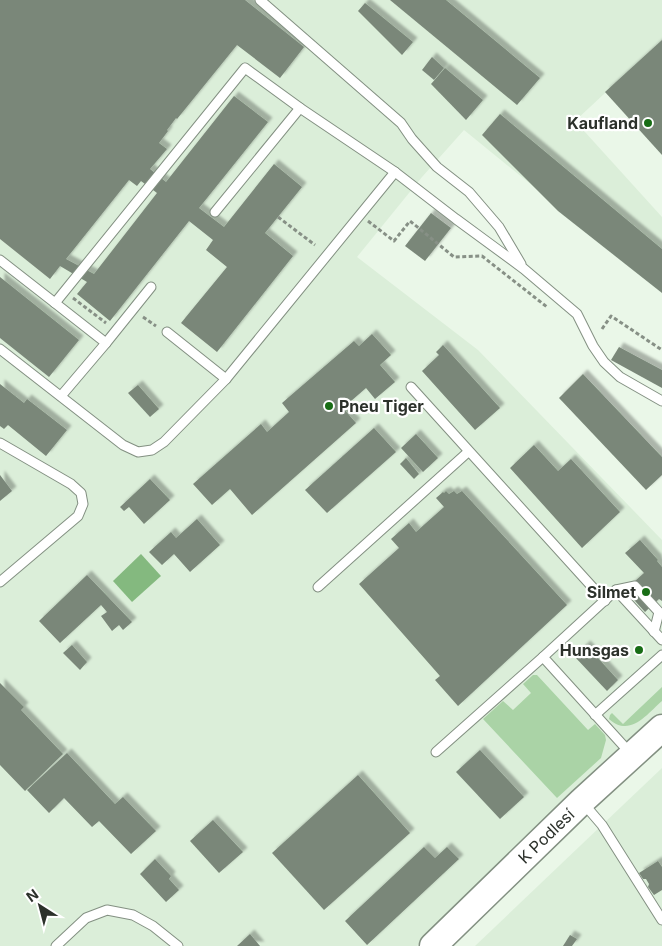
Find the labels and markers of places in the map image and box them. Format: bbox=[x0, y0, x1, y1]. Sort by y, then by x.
place label: Kaufland bbox=[567, 113, 638, 133]
marker: Kaufland bbox=[642, 117, 654, 129]
place label: Pneu Tiger bbox=[339, 396, 424, 416]
marker: Pneu Tiger bbox=[323, 400, 335, 412]
place label: Silmet bbox=[587, 582, 636, 602]
marker: Silmet bbox=[640, 586, 652, 598]
place label: Hunsgas bbox=[560, 640, 629, 660]
marker: Hunsgas bbox=[633, 644, 645, 656]

